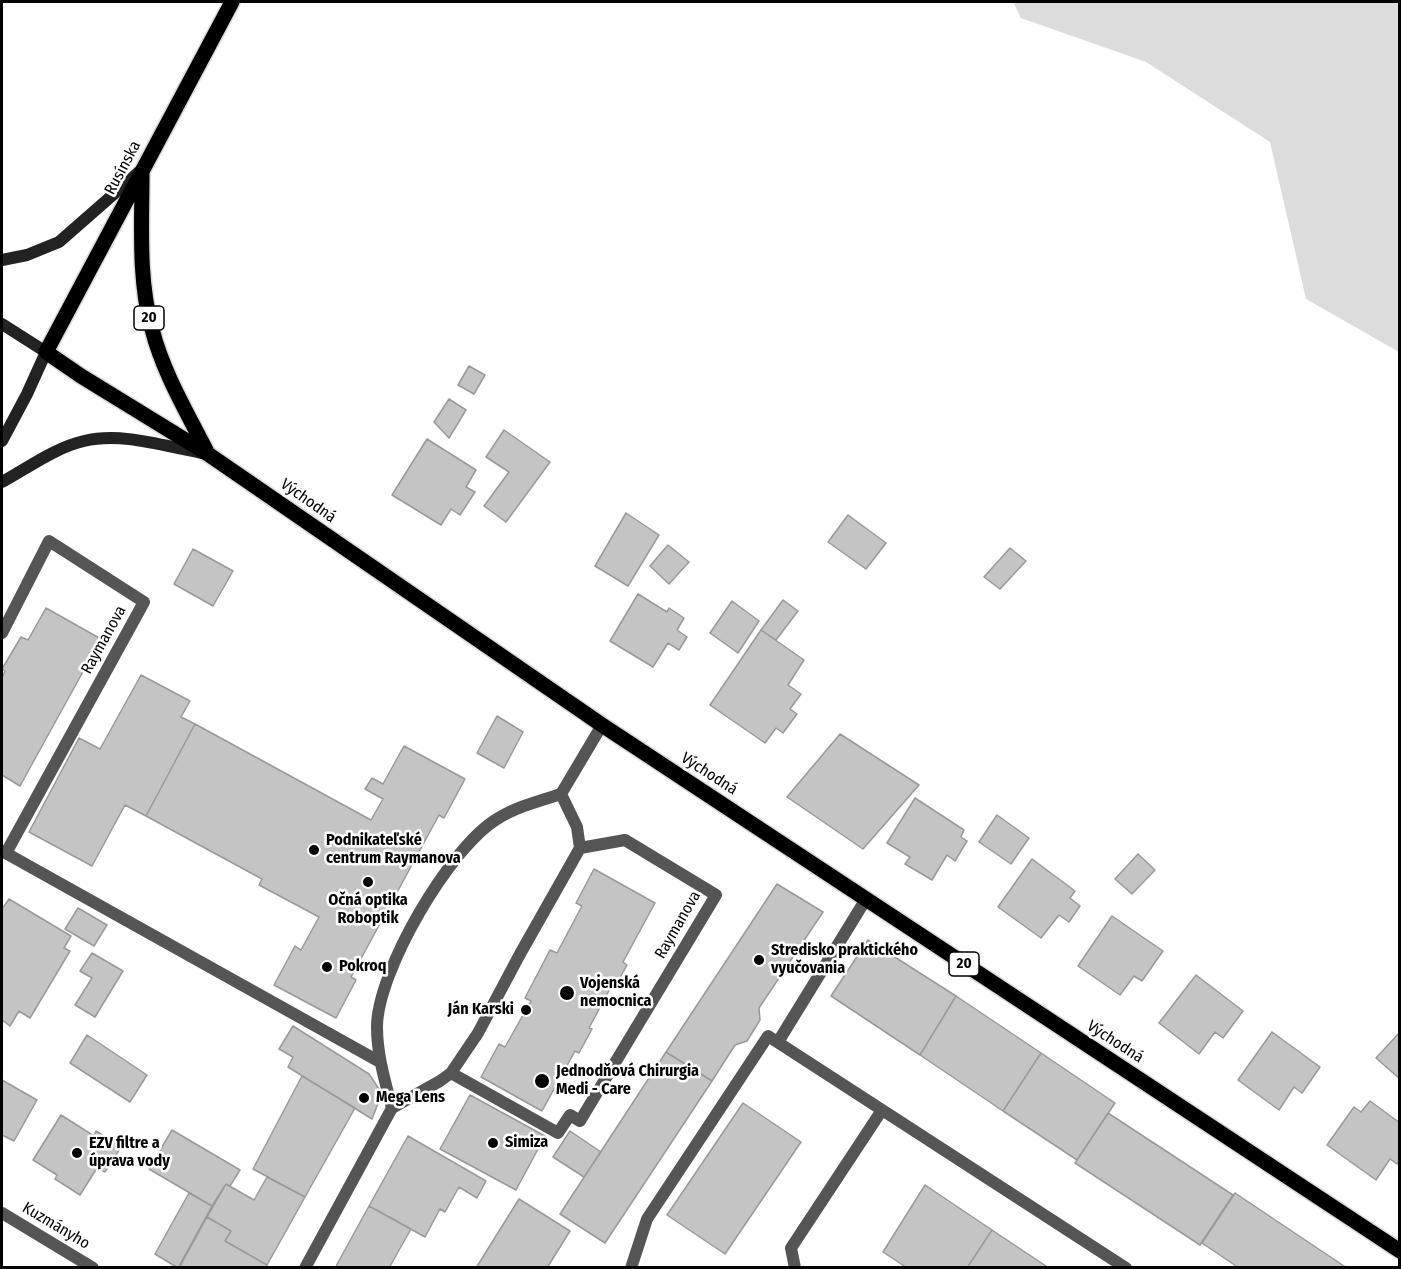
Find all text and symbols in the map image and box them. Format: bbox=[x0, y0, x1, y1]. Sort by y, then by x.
street label: Rusínska bbox=[101, 138, 145, 198]
road number: 20 bbox=[134, 306, 164, 330]
street label: Východná bbox=[276, 475, 340, 527]
street label: Raymanova bbox=[77, 603, 131, 677]
street label: Východná bbox=[677, 749, 741, 799]
place label: Podnikateľské centrum Raymanova bbox=[326, 831, 461, 869]
marker: Podnikateľské centrum Raymanova bbox=[307, 843, 321, 857]
marker: Očná optika Roboptik bbox=[361, 875, 375, 889]
street label: Raymanova bbox=[651, 888, 705, 962]
place label: Očná optika Roboptik bbox=[328, 891, 408, 929]
place label: Stredisko praktického vyučovania bbox=[771, 941, 918, 979]
road number: 20 bbox=[949, 952, 979, 976]
marker: Stredisko praktického vyučovania bbox=[752, 953, 766, 967]
place label: Pokroq bbox=[339, 957, 387, 977]
marker: Pokroq bbox=[320, 960, 334, 974]
place label: Vojenská nemocnica bbox=[580, 974, 652, 1012]
marker: Vojenská nemocnica bbox=[558, 984, 576, 1002]
place label: Ján Karski bbox=[448, 1000, 514, 1020]
marker: Ján Karski bbox=[519, 1003, 533, 1017]
street label: Východná bbox=[1083, 1017, 1147, 1067]
place label: Jednodňová Chirurgia Medi - Care bbox=[556, 1062, 699, 1100]
marker: Jednodňová Chirurgia Medi - Care bbox=[533, 1072, 551, 1090]
place label: Mega Lens bbox=[376, 1088, 445, 1108]
marker: Mega Lens bbox=[357, 1091, 371, 1105]
place label: Simiza bbox=[505, 1133, 548, 1153]
place label: EZV filtre a úprava vody bbox=[89, 1134, 170, 1172]
marker: Simiza bbox=[486, 1136, 500, 1150]
marker: EZV filtre a úprava vody bbox=[70, 1146, 84, 1160]
street label: Kuzmányho bbox=[19, 1198, 93, 1254]

